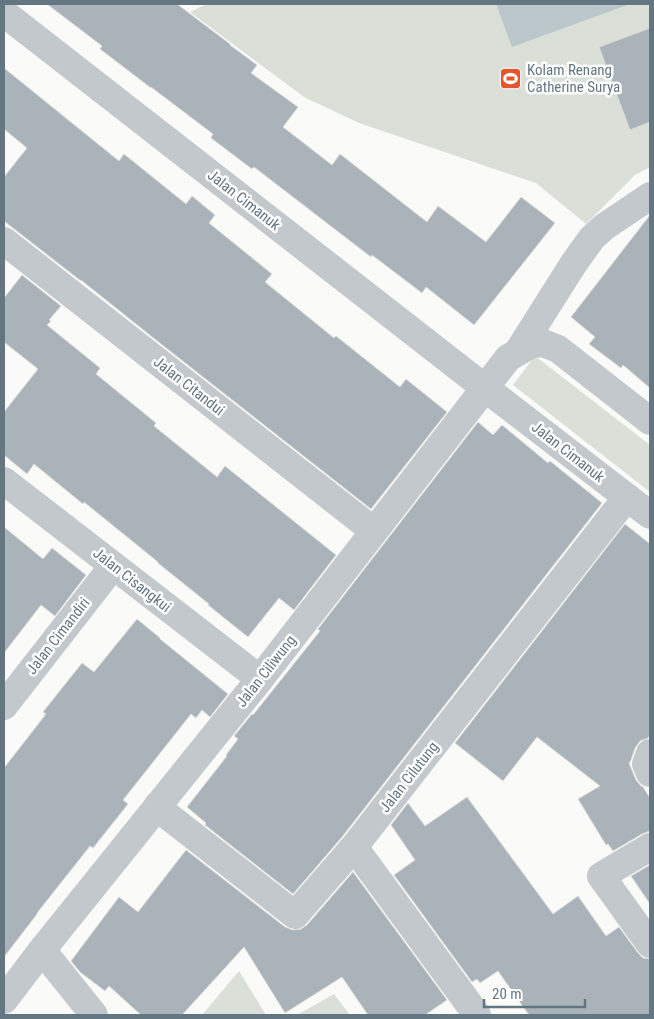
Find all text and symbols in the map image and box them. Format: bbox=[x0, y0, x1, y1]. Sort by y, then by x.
place label: Kolam Renang Catherine Surya bbox=[527, 61, 620, 96]
sports icon: Kolam Renang Catherine Surya bbox=[499, 67, 523, 91]
street label: Jalan Cimanuk bbox=[204, 166, 284, 234]
street label: Jalan Citandui bbox=[150, 353, 228, 419]
street label: Jalan Cimanuk bbox=[528, 418, 608, 486]
street label: Jalan Cisangkui bbox=[89, 544, 175, 616]
street label: Jalan Cimandiri bbox=[22, 594, 94, 678]
street label: Jalan Ciliwung bbox=[232, 631, 300, 711]
street label: Jalan Cilutung bbox=[376, 738, 442, 816]
scale bar bbox=[484, 976, 585, 1008]
text: 20 m bbox=[492, 985, 522, 1003]

